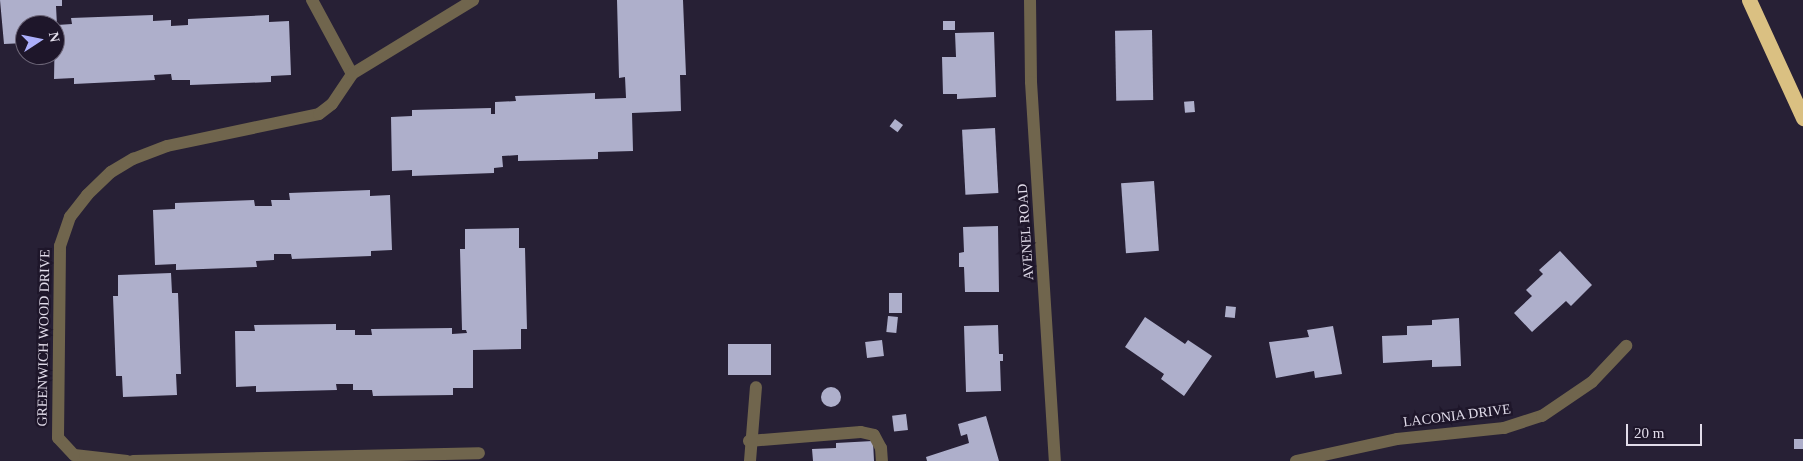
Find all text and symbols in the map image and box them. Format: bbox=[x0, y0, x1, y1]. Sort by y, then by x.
north arrow bbox=[15, 15, 65, 65]
text: N bbox=[46, 31, 63, 44]
street label: AVENEL ROAD bbox=[1014, 183, 1038, 281]
street label: GREENWICH WOOD DRIVE bbox=[34, 249, 54, 427]
street label: LACONIA DRIVE bbox=[1402, 401, 1512, 431]
scale bar bbox=[1628, 414, 1704, 446]
text: 20 m bbox=[1634, 425, 1664, 441]

